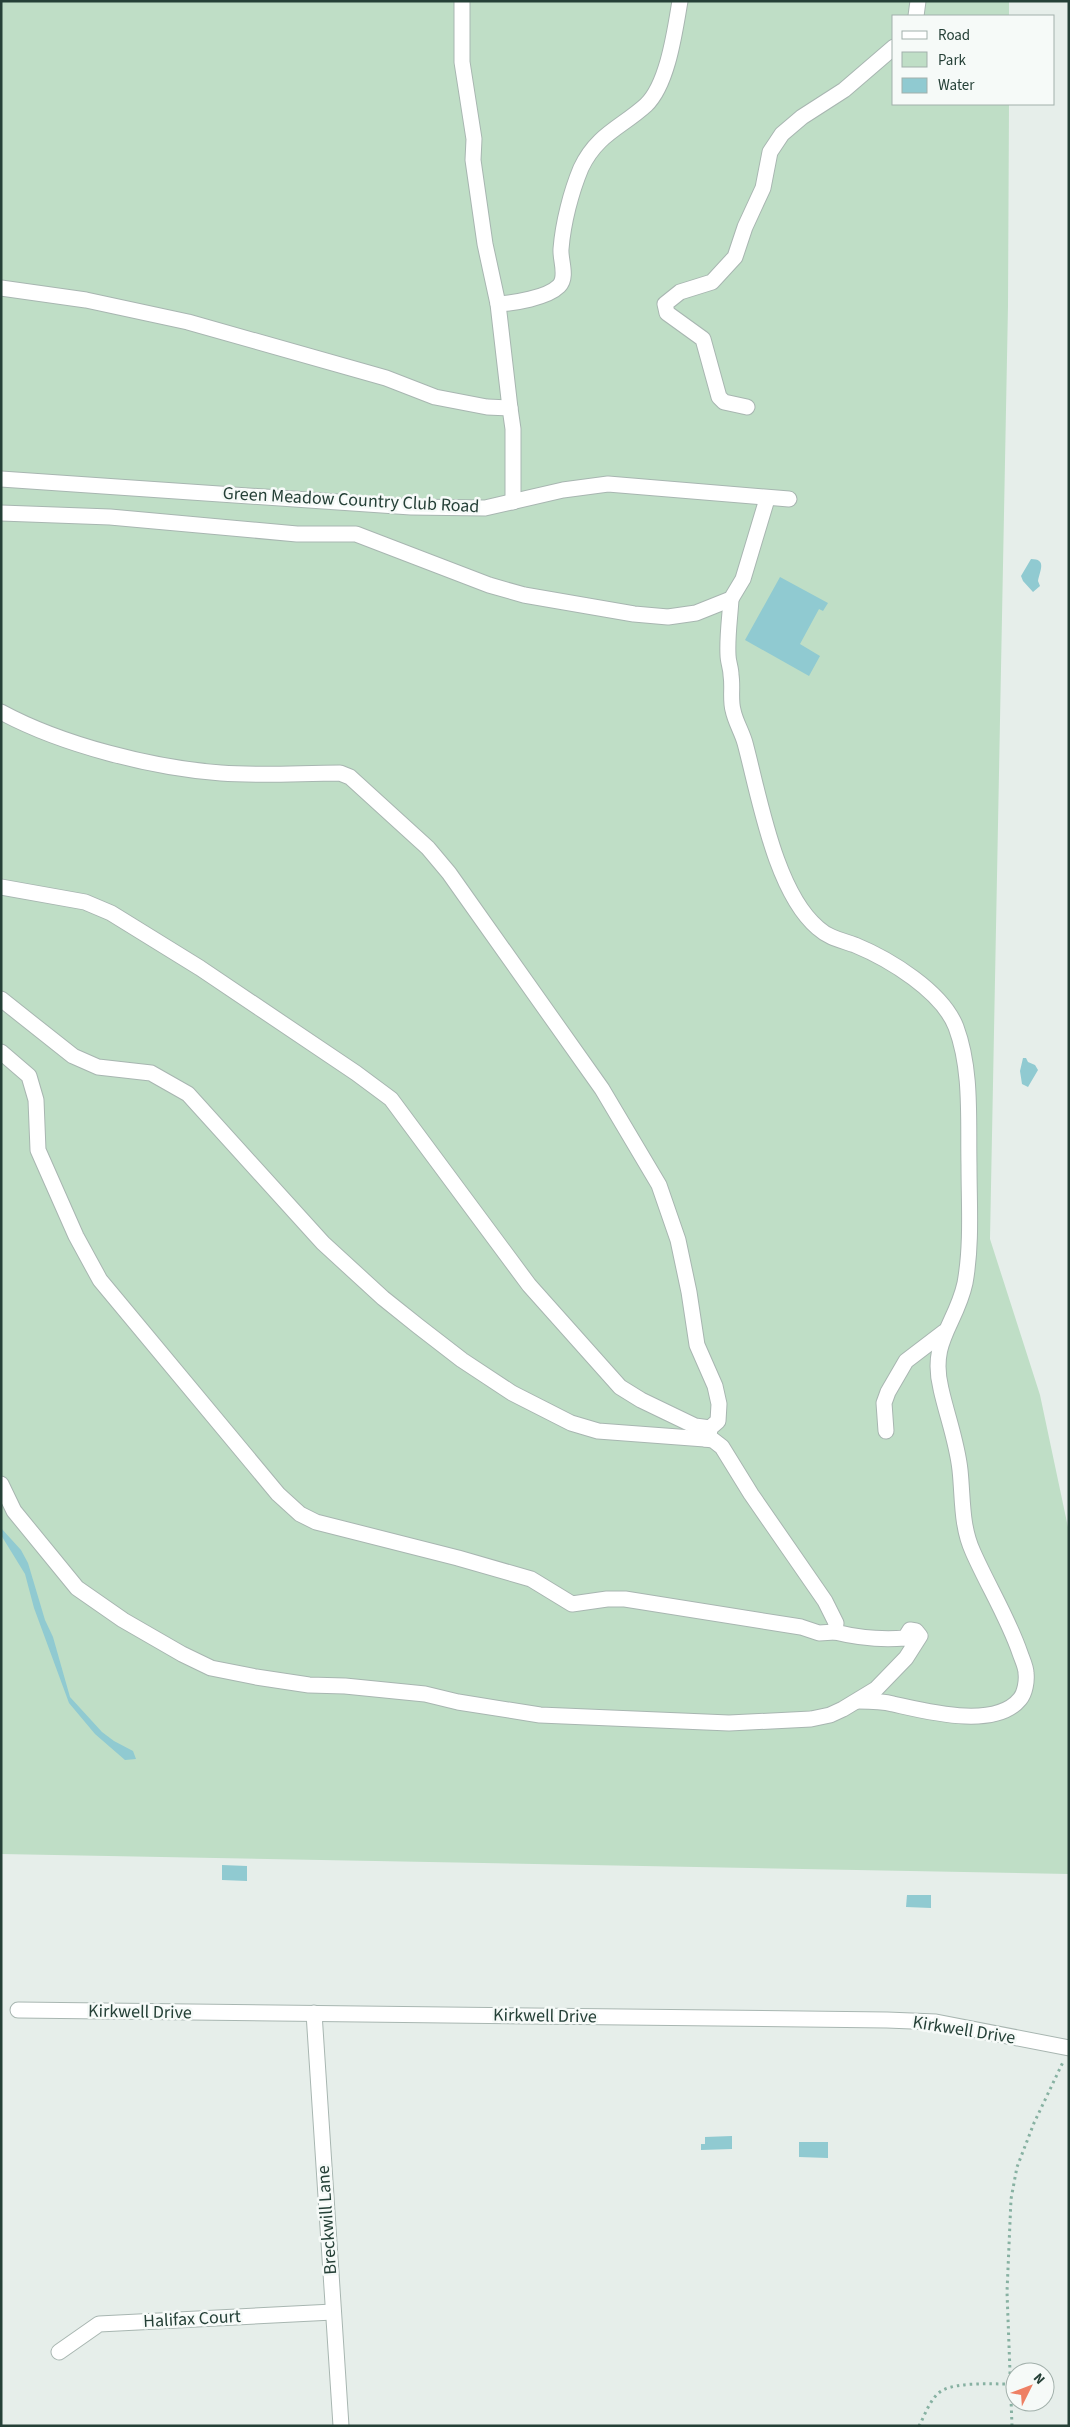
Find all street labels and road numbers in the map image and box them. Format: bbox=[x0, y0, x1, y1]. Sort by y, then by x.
street label: Green Meadow Country Club Road bbox=[222, 481, 480, 519]
street label: Kirkwell Drive bbox=[88, 1999, 192, 2025]
street label: Kirkwell Drive bbox=[493, 2003, 597, 2029]
street label: Kirkwell Drive bbox=[911, 2010, 1017, 2050]
street label: Breckwill Lane bbox=[311, 2164, 343, 2275]
street label: Halifax Court bbox=[143, 2304, 241, 2334]

